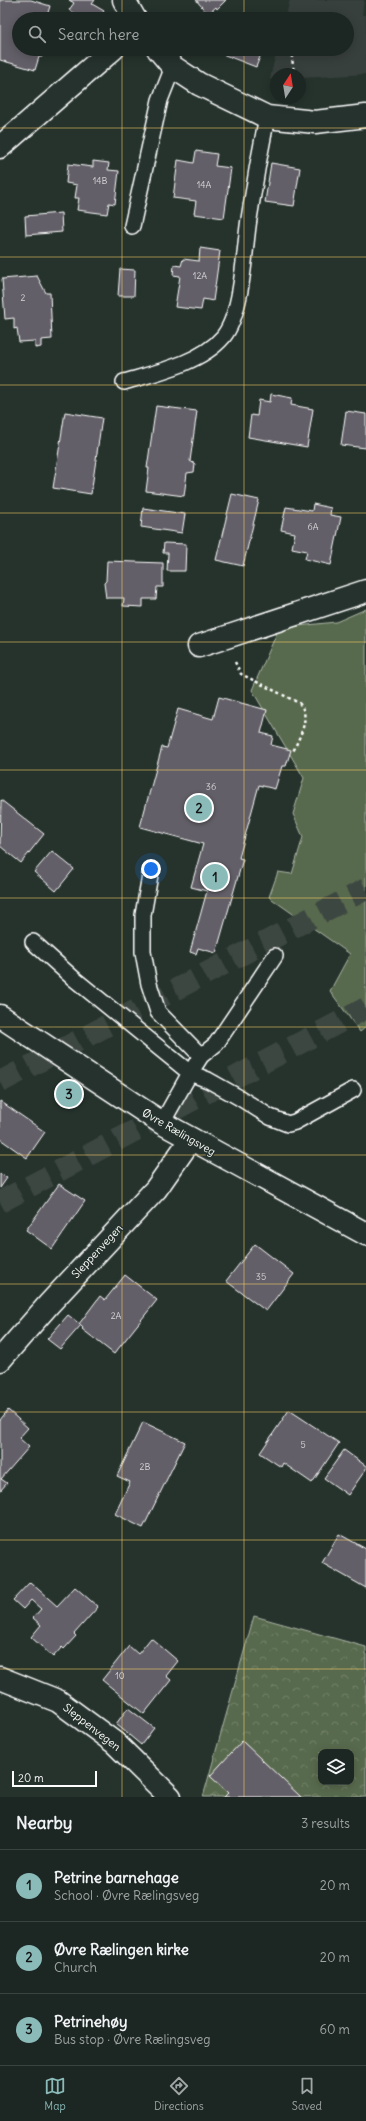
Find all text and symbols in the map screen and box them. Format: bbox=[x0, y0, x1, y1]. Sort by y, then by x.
search box bbox=[12, 12, 354, 56]
icon: search bbox=[26, 23, 48, 45]
text: Search here bbox=[58, 25, 139, 44]
north arrow bbox=[270, 68, 306, 104]
house number: 14B bbox=[93, 175, 107, 186]
house number: 14A bbox=[197, 179, 211, 190]
house number: 12A bbox=[193, 270, 207, 281]
house number: 2 bbox=[21, 292, 26, 303]
house number: 6A bbox=[308, 521, 319, 532]
house number: 36 bbox=[206, 781, 216, 792]
pin: 2 bbox=[186, 793, 212, 823]
your location bbox=[141, 859, 161, 879]
pin: 1 bbox=[202, 862, 228, 892]
pin: 3 bbox=[56, 1079, 82, 1109]
street label: Øvre Rælingsveg bbox=[140, 1105, 218, 1159]
street label: Sleppenvegen bbox=[68, 1221, 126, 1281]
house number: 35 bbox=[256, 1271, 266, 1282]
house number: 2A bbox=[111, 1310, 122, 1321]
house number: 5 bbox=[300, 1439, 306, 1450]
house number: 2B bbox=[140, 1461, 151, 1472]
house number: 10 bbox=[115, 1670, 125, 1681]
street label: Sleppenvegen bbox=[61, 1700, 123, 1754]
map controls bbox=[318, 1749, 354, 1785]
button: layers bbox=[318, 1749, 354, 1785]
scale bar bbox=[12, 1769, 97, 1788]
text: 20 m bbox=[18, 1771, 44, 1785]
text: Nearby bbox=[16, 1812, 72, 1834]
text: 3 results bbox=[301, 1815, 350, 1832]
text: Petrine barnehage bbox=[54, 1868, 179, 1887]
text: 1 bbox=[26, 1877, 32, 1894]
text: 20 m bbox=[320, 1877, 350, 1894]
text: School · Øvre Rælingsveg bbox=[54, 1887, 199, 1904]
text: Øvre Rælingen kirke bbox=[54, 1940, 189, 1959]
text: 2 bbox=[25, 1949, 33, 1966]
text: 20 m bbox=[320, 1949, 350, 1966]
text: Church bbox=[54, 1959, 97, 1976]
text: Petrinehøy bbox=[54, 2012, 127, 2031]
text: 3 bbox=[25, 2021, 33, 2038]
text: 60 m bbox=[319, 2021, 350, 2038]
text: Bus stop · Øvre Rælingsveg bbox=[54, 2031, 211, 2048]
tab: Map bbox=[44, 2075, 66, 2113]
tab: Directions bbox=[154, 2075, 204, 2113]
tab: Saved bbox=[292, 2075, 322, 2113]

